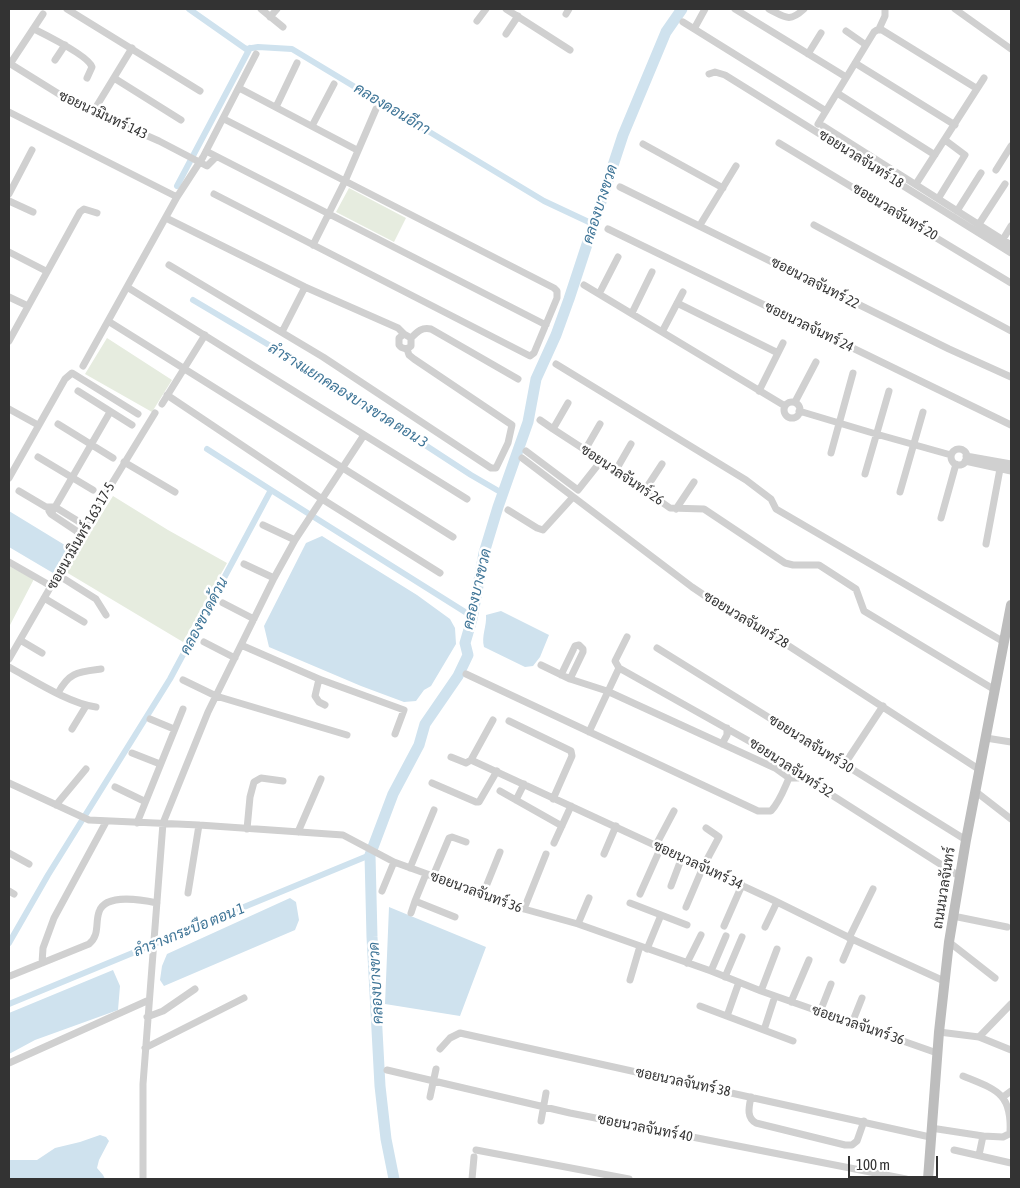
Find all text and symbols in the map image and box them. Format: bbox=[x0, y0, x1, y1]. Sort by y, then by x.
water label: คลองดอนอีกา bbox=[351, 79, 433, 139]
street label: ซอยนวมินทร์ 143 bbox=[56, 87, 150, 143]
street label: ซอยนวลจันทร์ 18 bbox=[815, 126, 907, 192]
water label: คลองบางขวด bbox=[579, 162, 621, 246]
street label: ซอยนวลจันทร์ 20 bbox=[849, 180, 941, 244]
street label: ซอยนวลจันทร์ 22 bbox=[768, 254, 862, 312]
street label: ซอยนวลจันทร์ 24 bbox=[762, 298, 856, 356]
water label: ลำรางแยกคลองบางขวด ตอน 3 bbox=[265, 338, 431, 452]
street label: ซอยนวลจันทร์ 26 bbox=[577, 441, 667, 509]
street label: ซอยนวมินทร์ 163 17-5 bbox=[43, 479, 119, 593]
water label: คลองบางขวด bbox=[459, 547, 495, 631]
water label: คลองขวดด้วน bbox=[176, 574, 232, 658]
street label: ซอยนวลจันทร์ 28 bbox=[700, 588, 792, 652]
street label: ซอยนวลจันทร์ 30 bbox=[765, 711, 857, 777]
street label: ซอยนวลจันทร์ 32 bbox=[746, 735, 836, 801]
street label: ซอยนวลจันทร์ 34 bbox=[651, 837, 745, 893]
street label: ถนนนวลจันทร์ bbox=[929, 846, 959, 930]
street label: ซอยนวลจันทร์ 36 bbox=[428, 868, 524, 916]
water label: ลำรางกระบือ ตอน 1 bbox=[131, 899, 247, 961]
water label: คลองบางขวด bbox=[365, 941, 387, 1025]
street label: ซอยนวลจันทร์ 36 bbox=[809, 1001, 907, 1049]
street label: ซอยนวลจันทร์ 38 bbox=[634, 1064, 732, 1100]
street label: ซอยนวลจันทร์ 40 bbox=[596, 1111, 694, 1145]
scale bar bbox=[850, 1146, 940, 1178]
text: 100 m bbox=[856, 1156, 890, 1173]

